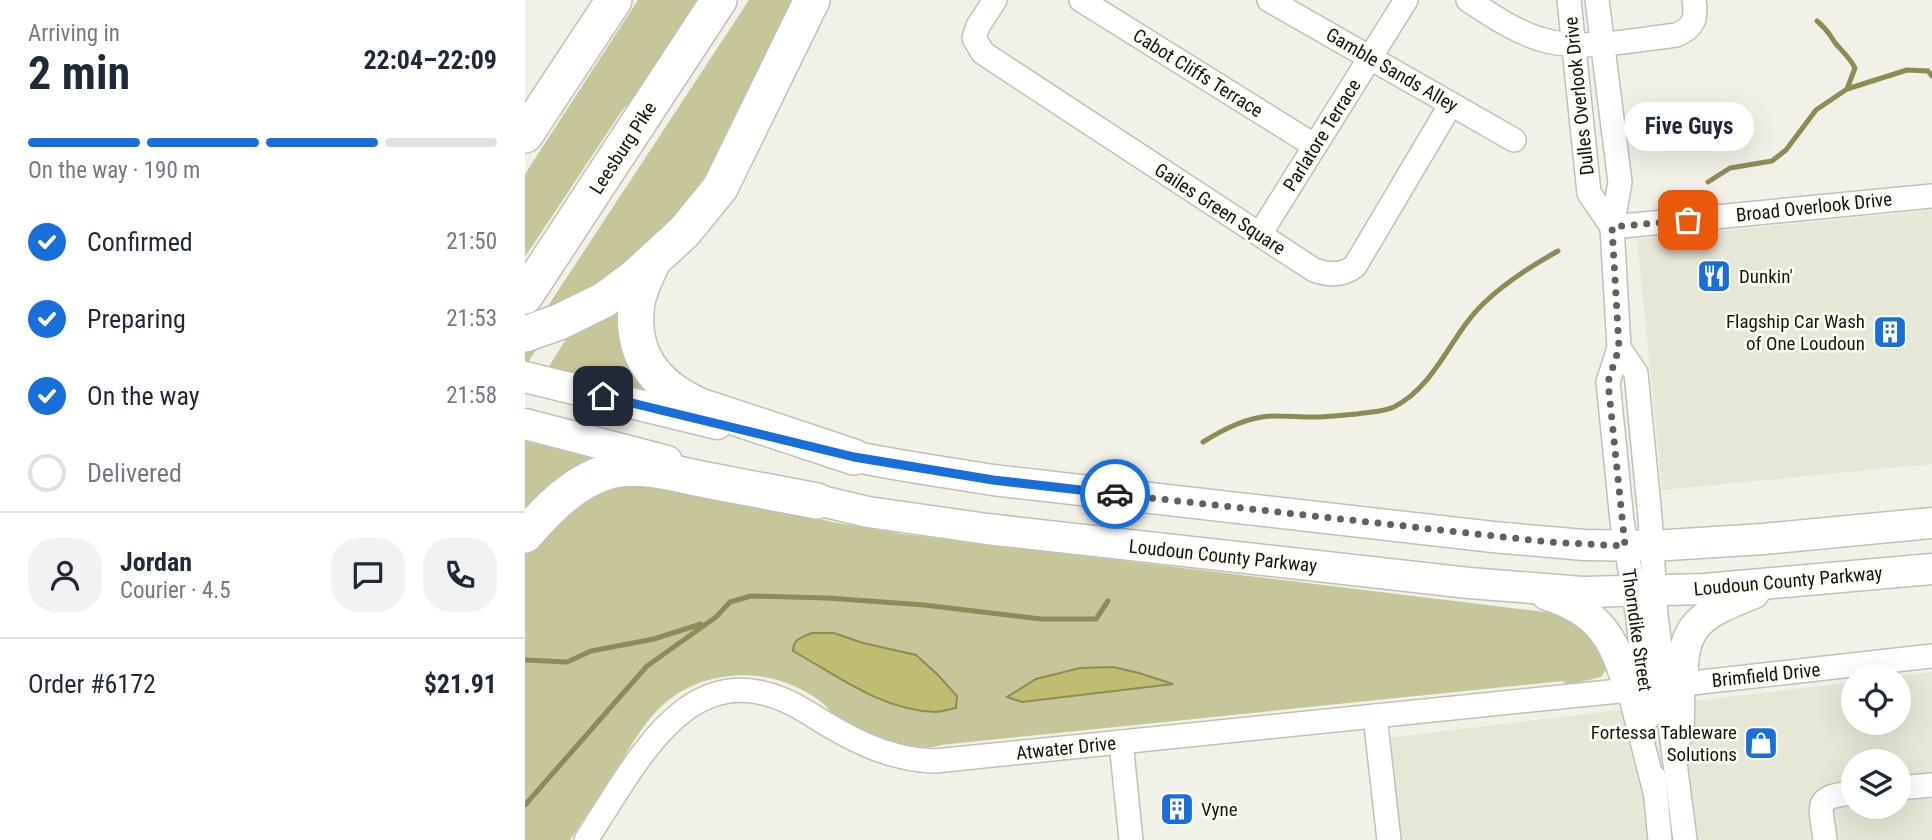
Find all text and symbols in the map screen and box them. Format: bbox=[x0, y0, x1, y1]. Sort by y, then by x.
street label: Dulles Overlook Drive bbox=[1559, 16, 1599, 176]
text: Arriving in bbox=[28, 20, 120, 47]
street label: Gamble Sands Alley bbox=[1322, 23, 1462, 117]
street label: Cabot Cliffs Terrace bbox=[1129, 24, 1267, 122]
text: 22:04–22:09 bbox=[363, 45, 497, 75]
text: 2 min bbox=[28, 46, 130, 100]
street label: Parlatore Terrace bbox=[1278, 75, 1366, 195]
street label: Leesburg Pike bbox=[585, 97, 661, 199]
callout: Five Guys bbox=[1623, 101, 1753, 150]
text: Five Guys bbox=[1645, 113, 1733, 140]
text: On the way · 190 m bbox=[28, 157, 200, 184]
street label: Gailes Green Square bbox=[1150, 158, 1290, 260]
street label: Broad Overlook Drive bbox=[1735, 187, 1893, 227]
pin bbox=[1658, 190, 1718, 250]
icon: bag bbox=[1669, 201, 1707, 239]
icon: check bbox=[28, 223, 66, 261]
text: Confirmed bbox=[87, 227, 193, 257]
text: 21:50 bbox=[446, 228, 497, 255]
restaurant icon: Dunkin' bbox=[1695, 257, 1733, 295]
place label: Dunkin' bbox=[1739, 265, 1793, 288]
icon: check bbox=[28, 300, 66, 338]
text: Preparing bbox=[87, 304, 186, 334]
text: 21:53 bbox=[446, 305, 497, 332]
place label: Flagship Car Wash of One Loudoun bbox=[1726, 310, 1865, 355]
building icon: Flagship Car Wash of One Loudoun bbox=[1871, 313, 1909, 351]
pin bbox=[573, 366, 633, 426]
icon: check bbox=[28, 377, 66, 415]
icon: home bbox=[584, 377, 622, 415]
text: On the way bbox=[87, 381, 200, 411]
text: 21:58 bbox=[446, 382, 497, 409]
text: Delivered bbox=[87, 458, 182, 488]
courier bbox=[1080, 459, 1150, 529]
icon: car bbox=[1096, 475, 1134, 513]
street label: Loudoun County Parkway bbox=[1128, 535, 1318, 577]
button: person bbox=[28, 538, 102, 612]
button: chat bbox=[331, 538, 405, 612]
button: phone bbox=[423, 538, 497, 612]
text: Jordan bbox=[120, 547, 192, 577]
street label: Loudoun County Parkway bbox=[1693, 561, 1883, 601]
street label: Thorndike Street bbox=[1617, 567, 1657, 693]
text: Courier · 4.5 bbox=[120, 577, 231, 604]
street label: Brimfield Drive bbox=[1711, 658, 1822, 692]
map controls bbox=[1841, 665, 1911, 819]
button: locate bbox=[1841, 665, 1911, 735]
text: Order #6172 bbox=[28, 669, 156, 699]
text: $21.91 bbox=[424, 669, 497, 699]
place label: Fortessa Tableware Solutions bbox=[1591, 721, 1737, 766]
shop icon: Fortessa Tableware Solutions bbox=[1742, 724, 1780, 762]
street label: Atwater Drive bbox=[1015, 731, 1117, 765]
button: layers bbox=[1841, 749, 1911, 819]
building icon: Vyne bbox=[1158, 790, 1196, 828]
place label: Vyne bbox=[1201, 798, 1238, 821]

